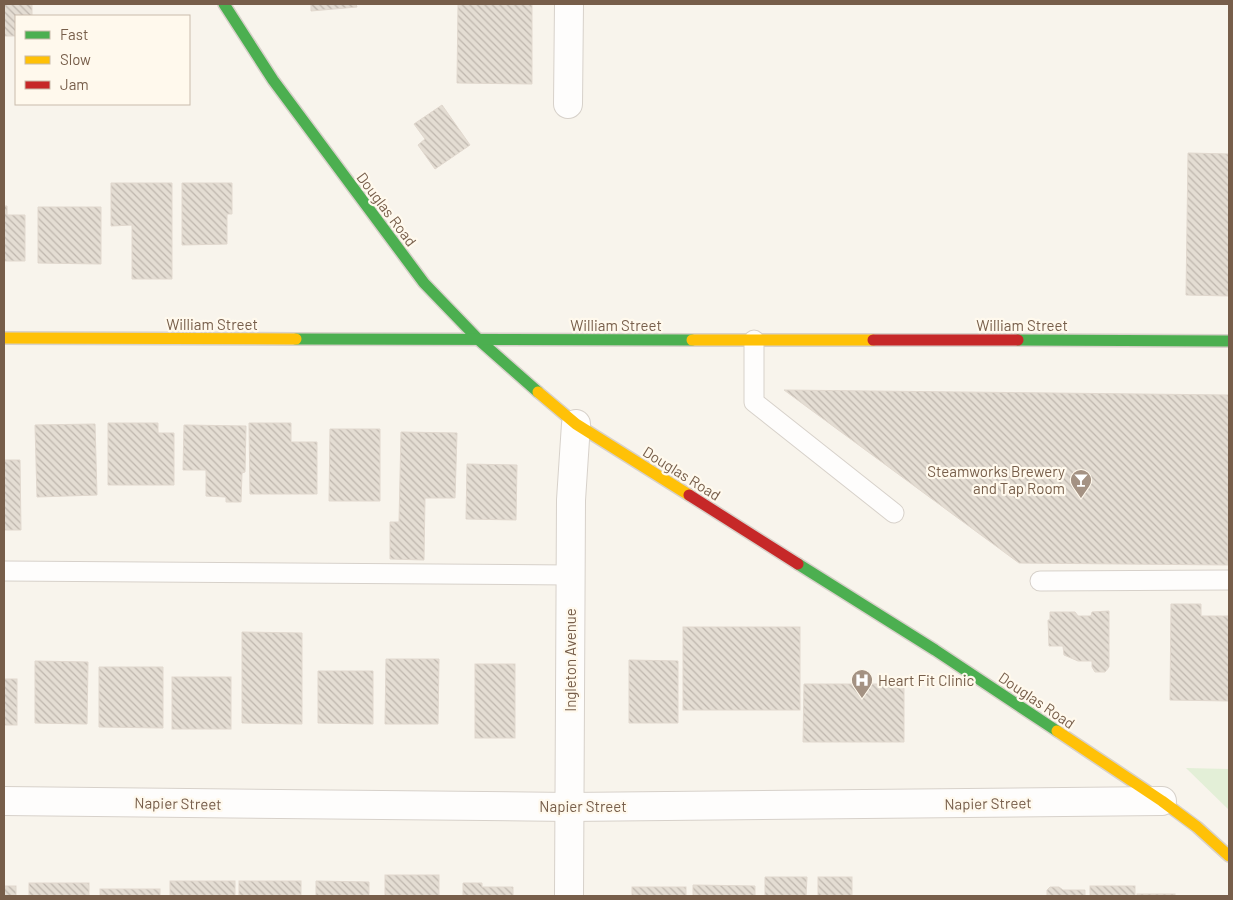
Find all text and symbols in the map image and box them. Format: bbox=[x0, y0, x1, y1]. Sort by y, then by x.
legend bbox=[15, 15, 190, 105]
text: Fast bbox=[60, 25, 88, 43]
text: Slow bbox=[60, 50, 91, 68]
text: Jam bbox=[60, 75, 89, 93]
street label: Douglas Road bbox=[353, 168, 421, 250]
street label: William Street bbox=[166, 315, 258, 333]
street label: William Street bbox=[570, 316, 662, 334]
street label: William Street bbox=[976, 316, 1068, 334]
street label: Douglas Road bbox=[640, 442, 724, 504]
place label: Steamworks Brewery and Tap Room bbox=[927, 462, 1065, 497]
bar icon: Steamworks Brewery and Tap Room bbox=[1069, 468, 1093, 499]
street label: Ingleton Avenue bbox=[561, 608, 579, 712]
hospital icon: Heart Fit Clinic bbox=[850, 668, 874, 699]
street label: Douglas Road bbox=[995, 668, 1079, 732]
place label: Heart Fit Clinic bbox=[878, 671, 975, 689]
street label: Napier Street bbox=[134, 793, 222, 813]
street label: Napier Street bbox=[944, 793, 1032, 813]
street label: Napier Street bbox=[539, 797, 627, 815]

